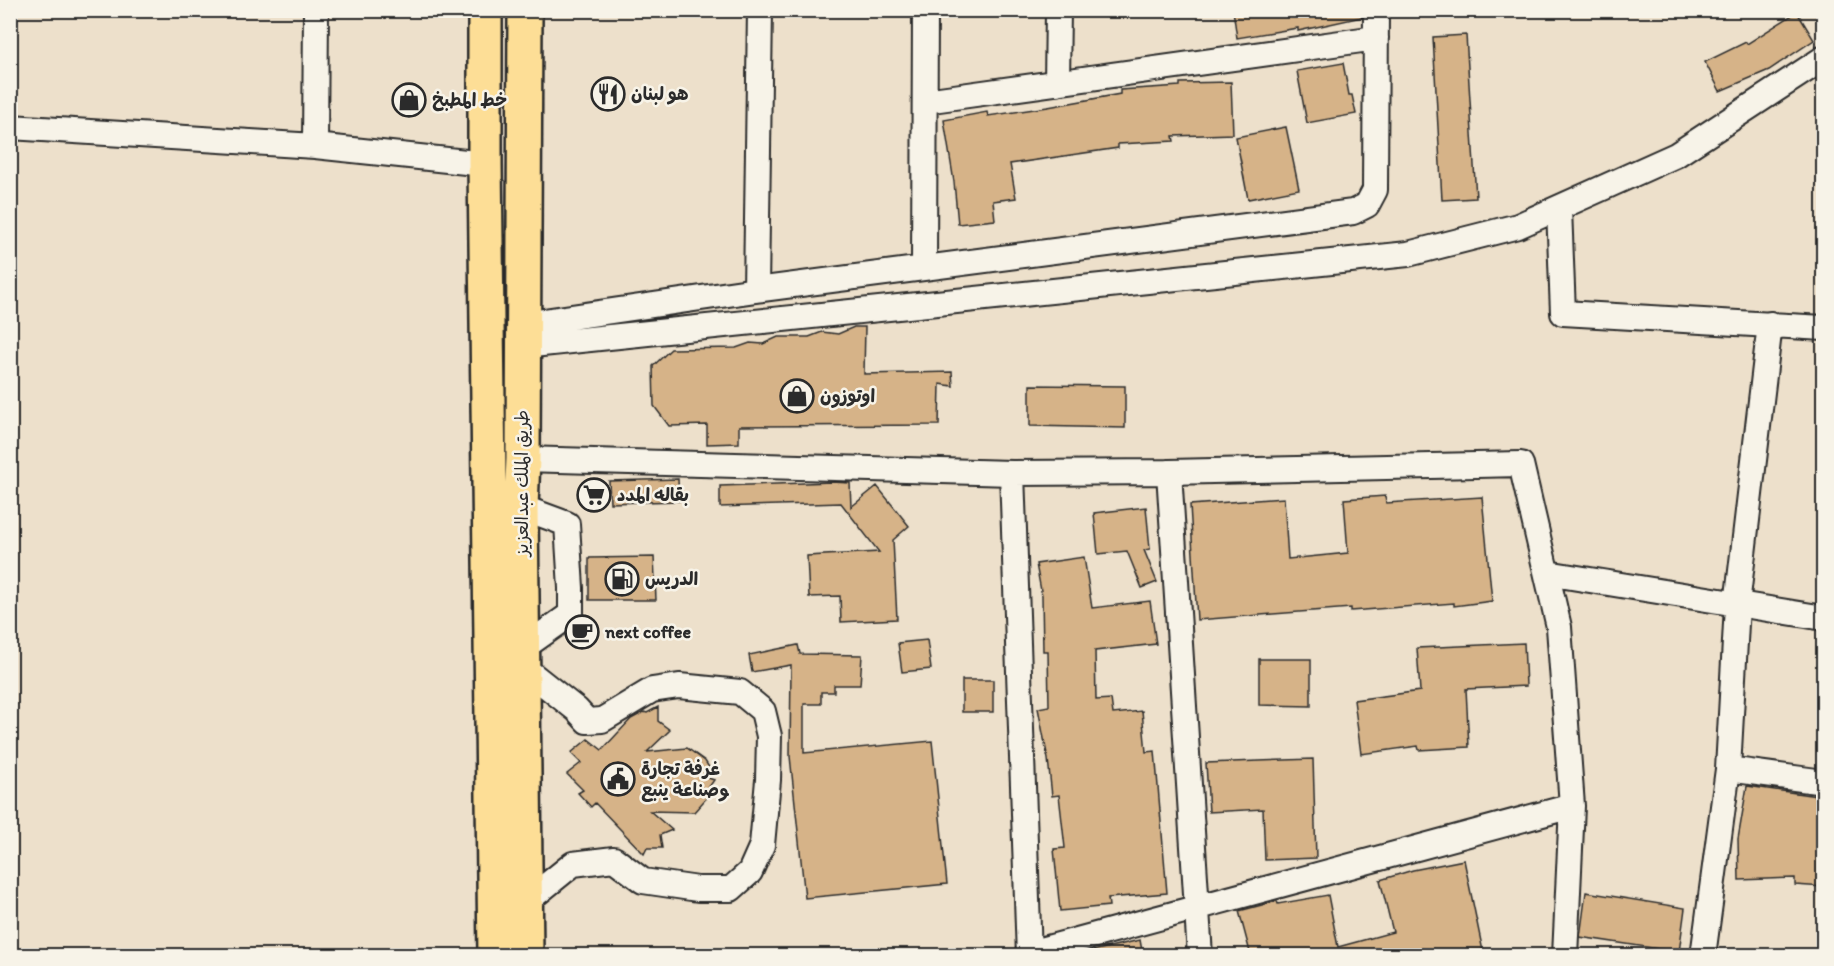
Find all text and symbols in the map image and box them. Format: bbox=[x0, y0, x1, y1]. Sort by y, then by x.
restaurant icon: هو لبنان bbox=[590, 76, 626, 112]
shop icon: خط المطبخ bbox=[391, 82, 427, 118]
place label: هو لبنان bbox=[631, 83, 689, 105]
place label: خط المطبخ bbox=[432, 89, 507, 112]
shop icon: اوتوزون bbox=[779, 378, 815, 414]
place label: اوتوزون bbox=[820, 385, 875, 408]
street label: طريق الملك عبدالعزيز bbox=[511, 410, 533, 558]
supermarket icon: بقاله المدد bbox=[576, 477, 612, 513]
place label: بقاله المدد bbox=[617, 484, 689, 506]
fuel station icon: الدريس bbox=[604, 561, 640, 597]
place label: الدريس bbox=[645, 568, 698, 590]
cafe icon: next coffee bbox=[564, 614, 600, 650]
place label: next coffee bbox=[604, 621, 691, 643]
place label: غرفة تجارة وصناعة ينبع bbox=[641, 758, 730, 803]
public building icon: غرفة تجارة وصناعة ينبع bbox=[600, 761, 636, 797]

